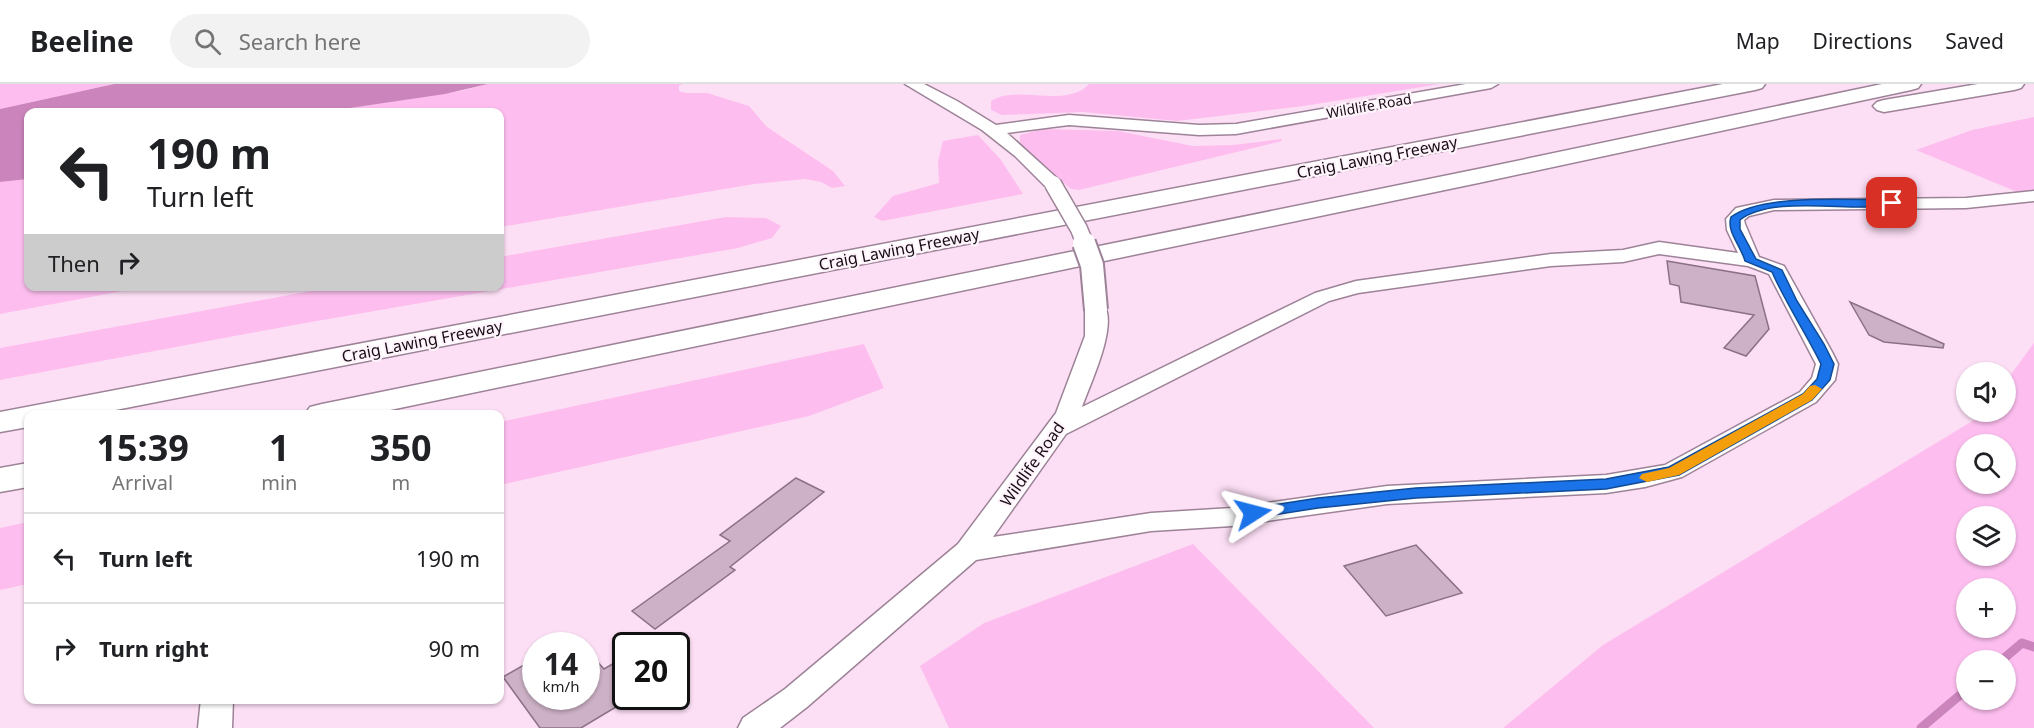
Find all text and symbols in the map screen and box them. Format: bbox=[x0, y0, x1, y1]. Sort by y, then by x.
search box bbox=[170, 14, 590, 68]
text: Beeline bbox=[30, 22, 134, 60]
icon: search bbox=[191, 25, 224, 58]
text: Search here bbox=[239, 26, 361, 56]
text: Map bbox=[1736, 27, 1780, 55]
text: Directions bbox=[1813, 27, 1912, 55]
text: Saved bbox=[1945, 27, 2004, 55]
street label: Wildlife Road bbox=[1325, 89, 1413, 122]
text: 190 m bbox=[147, 124, 271, 181]
street label: Craig Lawing Freeway bbox=[1295, 130, 1460, 183]
icon: left bbox=[48, 132, 126, 210]
pin bbox=[1866, 177, 1917, 228]
text: Turn left bbox=[147, 178, 253, 215]
icon: arrive bbox=[1875, 186, 1908, 219]
street label: Craig Lawing Freeway bbox=[817, 222, 982, 275]
icon: right bbox=[112, 246, 145, 279]
text: Then bbox=[48, 248, 100, 278]
street label: Craig Lawing Freeway bbox=[340, 314, 505, 367]
map controls bbox=[1956, 362, 2016, 710]
button: sound bbox=[1956, 362, 2016, 422]
street label: Wildlife Road bbox=[995, 417, 1069, 511]
text: 15:39 bbox=[96, 423, 189, 472]
text: 1 bbox=[269, 423, 290, 472]
text: 350 bbox=[370, 423, 432, 472]
button: search bbox=[1956, 434, 2016, 494]
text: Arrival bbox=[112, 469, 173, 496]
text: min bbox=[261, 469, 297, 496]
text: m bbox=[391, 469, 410, 496]
position arrow bbox=[1221, 481, 1285, 545]
button: layers bbox=[1956, 506, 2016, 566]
icon: left bbox=[48, 542, 81, 575]
text: Turn left bbox=[99, 543, 193, 573]
text: 190 m bbox=[416, 543, 480, 573]
button: + bbox=[1956, 578, 2016, 638]
icon: right bbox=[48, 632, 81, 665]
speed limit sign: 20 bbox=[612, 632, 690, 710]
text: Turn right bbox=[99, 633, 209, 663]
text: 90 m bbox=[429, 633, 480, 663]
text: 14 bbox=[544, 643, 578, 684]
button: − bbox=[1956, 650, 2016, 710]
text: km/h bbox=[543, 676, 579, 696]

